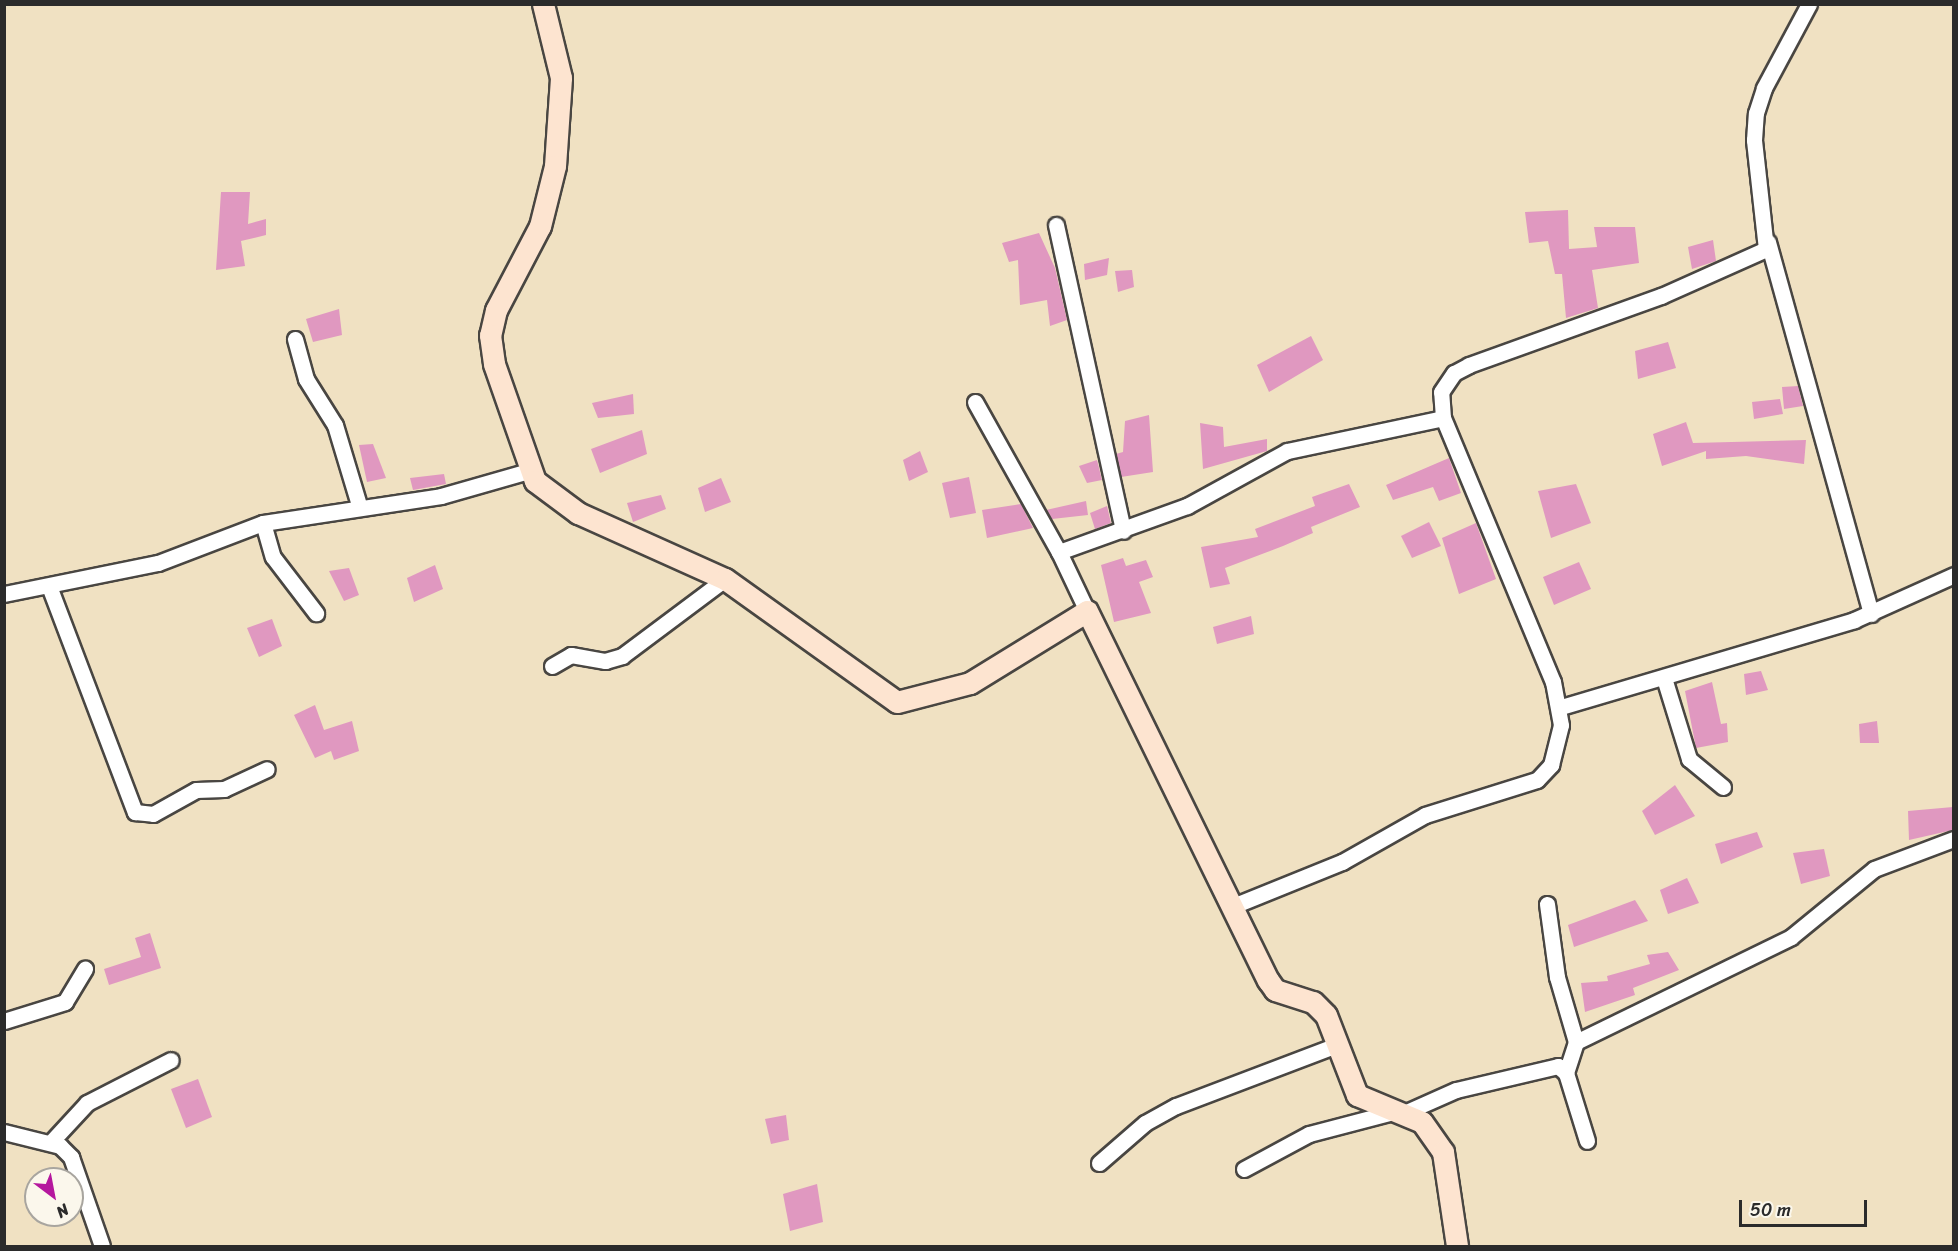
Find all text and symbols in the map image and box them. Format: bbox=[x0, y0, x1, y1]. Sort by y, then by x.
north arrow bbox=[24, 1167, 84, 1227]
scale bar bbox=[1742, 1188, 1870, 1226]
text: 50 m bbox=[1750, 1194, 1791, 1226]
text: N bbox=[50, 1196, 75, 1226]

